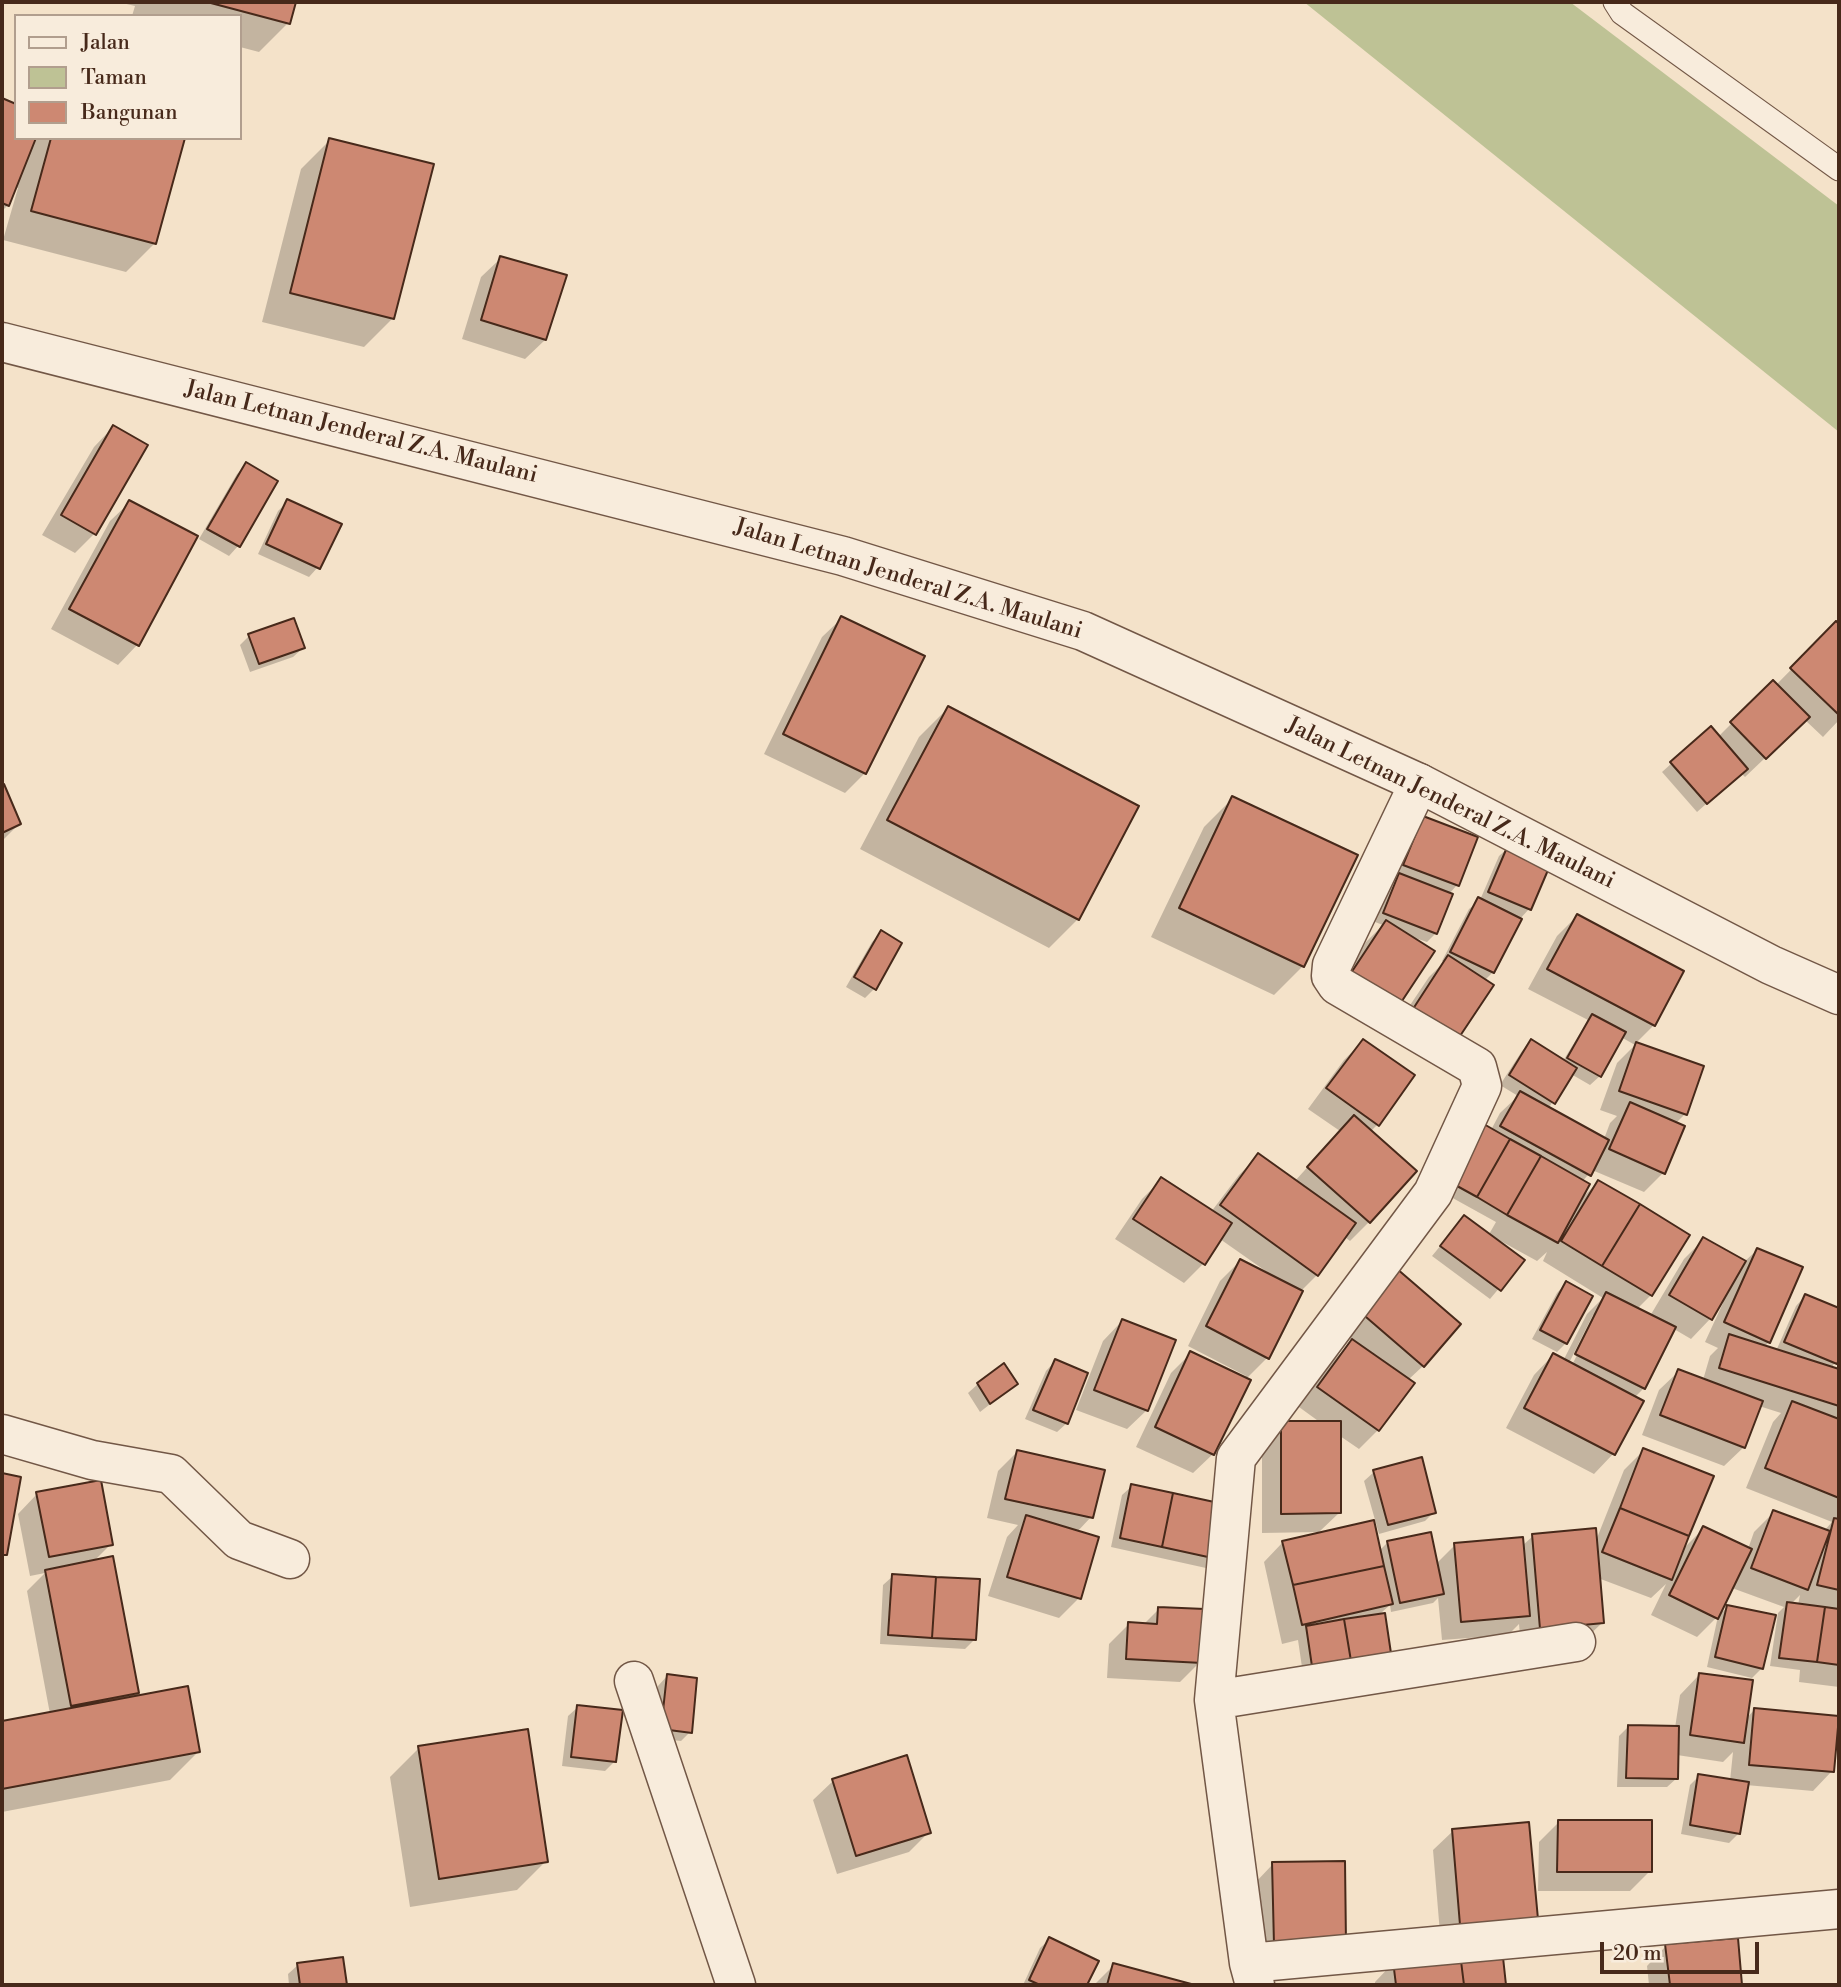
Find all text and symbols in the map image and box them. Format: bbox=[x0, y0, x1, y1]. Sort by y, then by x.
legend bbox=[14, 14, 242, 140]
text: Jalan bbox=[81, 30, 130, 56]
text: Taman bbox=[81, 65, 147, 91]
text: Bangunan bbox=[81, 100, 177, 126]
street label: Jalan Letnan Jenderal Z.A. Maulani bbox=[182, 376, 540, 490]
street label: Jalan Letnan Jenderal Z.A. Maulani bbox=[731, 514, 1085, 646]
street label: Jalan Letnan Jenderal Z.A. Maulani bbox=[1281, 712, 1619, 896]
scale bar bbox=[1603, 1927, 1762, 1971]
text: 20 m bbox=[1613, 1941, 1662, 1967]

